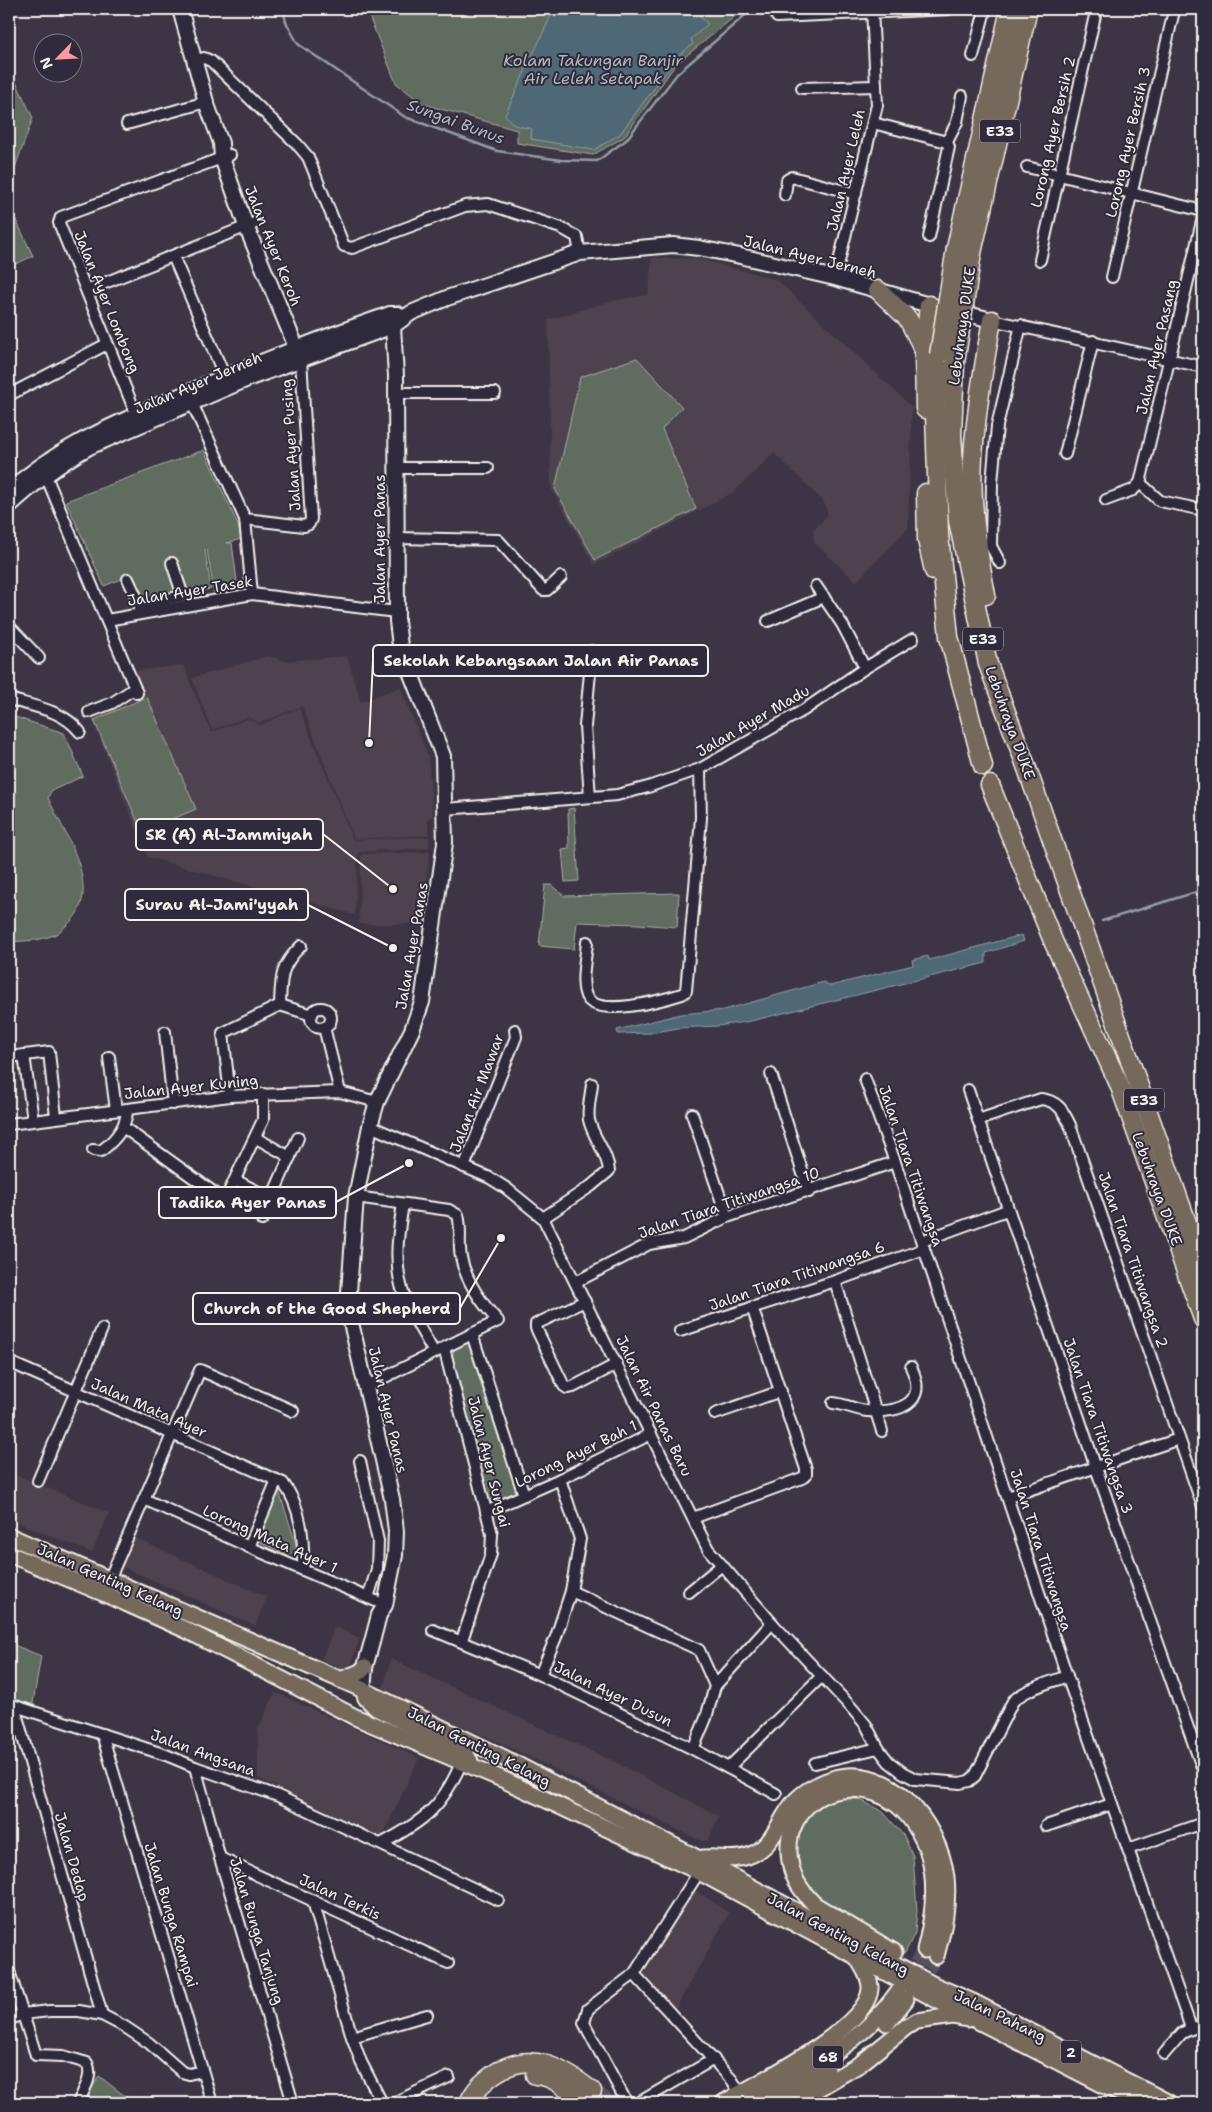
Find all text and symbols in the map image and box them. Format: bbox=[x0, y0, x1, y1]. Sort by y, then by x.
north arrow bbox=[32, 32, 82, 82]
water label: Kolam Takungan Banjir Air Leleh Setapak bbox=[503, 50, 683, 89]
street label: Lorong Ayer Bersih 2 bbox=[1026, 54, 1080, 210]
text: N bbox=[36, 55, 57, 72]
street label: Lorong Ayer Bersih 3 bbox=[1101, 64, 1155, 220]
water label: Sungai Bunus bbox=[404, 94, 508, 149]
street label: Jalan Ayer Leleh bbox=[822, 107, 870, 233]
road number: E33 bbox=[980, 120, 1020, 142]
street label: Jalan Ayer Keroh bbox=[240, 183, 306, 309]
street label: Jalan Ayer Lombong bbox=[69, 228, 145, 376]
street label: Jalan Ayer Jerneh bbox=[741, 231, 879, 283]
street label: Lebuhraya DUKE bbox=[944, 265, 980, 387]
street label: Jalan Ayer Pasang bbox=[1132, 277, 1182, 417]
street label: Jalan Ayer Jerneh bbox=[131, 347, 265, 419]
street label: Jalan Ayer Pusing bbox=[276, 378, 306, 512]
street label: Jalan Ayer Panas bbox=[370, 474, 390, 604]
street label: Jalan Ayer Tasek bbox=[126, 571, 254, 611]
road number: E33 bbox=[963, 628, 1003, 650]
callout: Sekolah Kebangsaan Jalan Air Panas bbox=[373, 645, 708, 676]
text: Sekolah Kebangsaan Jalan Air Panas bbox=[383, 650, 699, 671]
street label: Lebuhraya DUKE bbox=[980, 663, 1040, 783]
street label: Jalan Ayer Madu bbox=[693, 680, 813, 762]
callout: SR (A) Al-Jammiyah bbox=[136, 819, 323, 850]
text: SR (A) Al-Jammiyah bbox=[145, 824, 313, 845]
street label: Jalan Ayer Panas bbox=[391, 881, 433, 1011]
callout: Surau Al-Jami'yyah bbox=[125, 889, 308, 920]
text: Surau Al-Jami'yyah bbox=[136, 894, 299, 915]
street label: Jalan Air Mawar bbox=[445, 1031, 509, 1155]
street label: Jalan Ayer Kuning bbox=[123, 1070, 259, 1104]
street label: Jalan Tiara Titiwangsa bbox=[874, 1083, 948, 1250]
road number: E33 bbox=[1124, 1088, 1164, 1112]
street label: Lebuhraya DUKE bbox=[1127, 1129, 1187, 1249]
street label: Jalan Tiara Titiwangsa 10 bbox=[636, 1163, 822, 1243]
street label: Jalan Tiara Titiwangsa 2 bbox=[1093, 1169, 1173, 1351]
callout: Tadika Ayer Panas bbox=[159, 1187, 336, 1218]
text: Tadika Ayer Panas bbox=[170, 1192, 326, 1213]
street label: Jalan Tiara Titiwangsa 6 bbox=[706, 1236, 888, 1316]
callout: Church of the Good Shepherd bbox=[193, 1293, 460, 1324]
text: Church of the Good Shepherd bbox=[203, 1298, 451, 1319]
street label: Jalan Air Panas Baru bbox=[611, 1332, 697, 1480]
street label: Jalan Tiara Titiwangsa 3 bbox=[1058, 1335, 1138, 1517]
street label: Jalan Ayer Panas bbox=[364, 1345, 412, 1475]
street label: Jalan Mata Ayer bbox=[88, 1373, 210, 1443]
street label: Jalan Ayer Sungai bbox=[463, 1394, 515, 1530]
street label: Lorong Ayer Bah 1 bbox=[511, 1416, 641, 1492]
street label: Jalan Tiara Titiwangsa bbox=[1005, 1466, 1077, 1634]
street label: Lorong Mata Ayer 1 bbox=[199, 1500, 341, 1578]
street label: Jalan Genting Kelang bbox=[34, 1539, 186, 1621]
street label: Jalan Ayer Dusun bbox=[550, 1657, 676, 1731]
street label: Jalan Genting Kelang bbox=[404, 1702, 554, 1792]
street label: Jalan Angsana bbox=[148, 1725, 259, 1781]
street label: Jalan Dedap bbox=[50, 1810, 94, 1904]
street label: Jalan Bunga Rampai bbox=[139, 1840, 203, 1990]
street label: Jalan Bunga Tanjung bbox=[225, 1855, 289, 2007]
street label: Jalan Terkis bbox=[296, 1869, 384, 1925]
street label: Jalan Genting Kelang bbox=[764, 1888, 912, 1980]
street label: Jalan Pahang bbox=[951, 1985, 1049, 2047]
road number: 2 bbox=[1061, 2040, 1081, 2064]
road number: 68 bbox=[813, 2045, 843, 2068]

